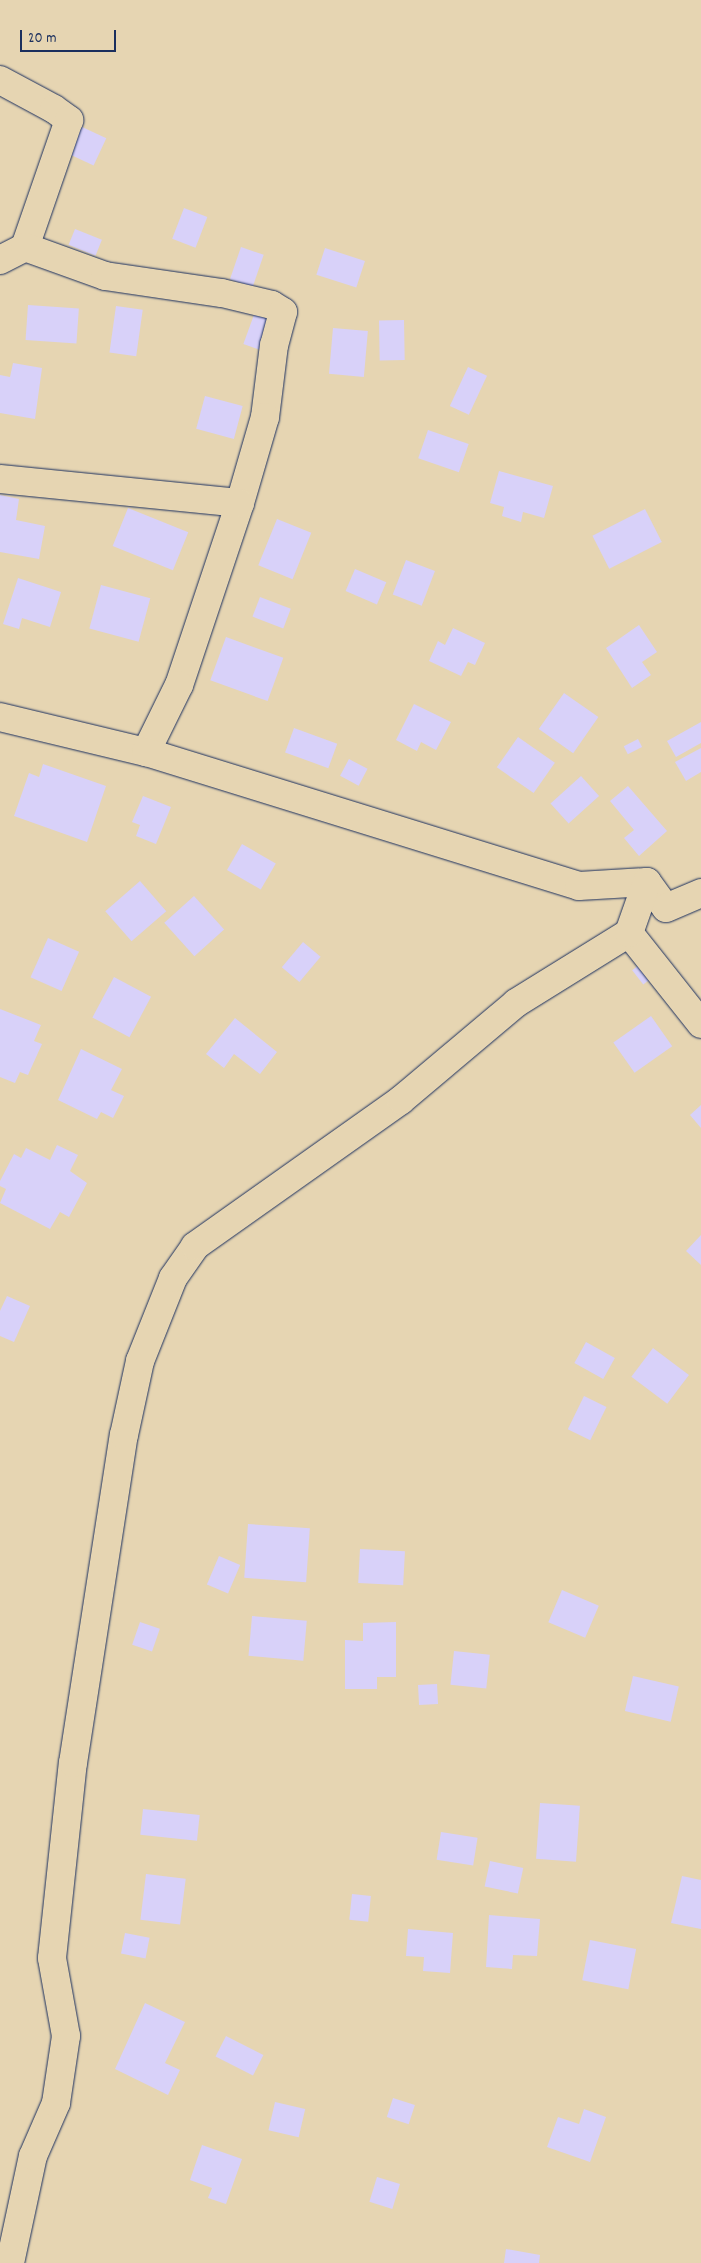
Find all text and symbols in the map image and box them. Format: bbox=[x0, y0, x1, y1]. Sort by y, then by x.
scale bar bbox=[22, 20, 119, 52]
text: 20 m bbox=[28, 28, 56, 50]

